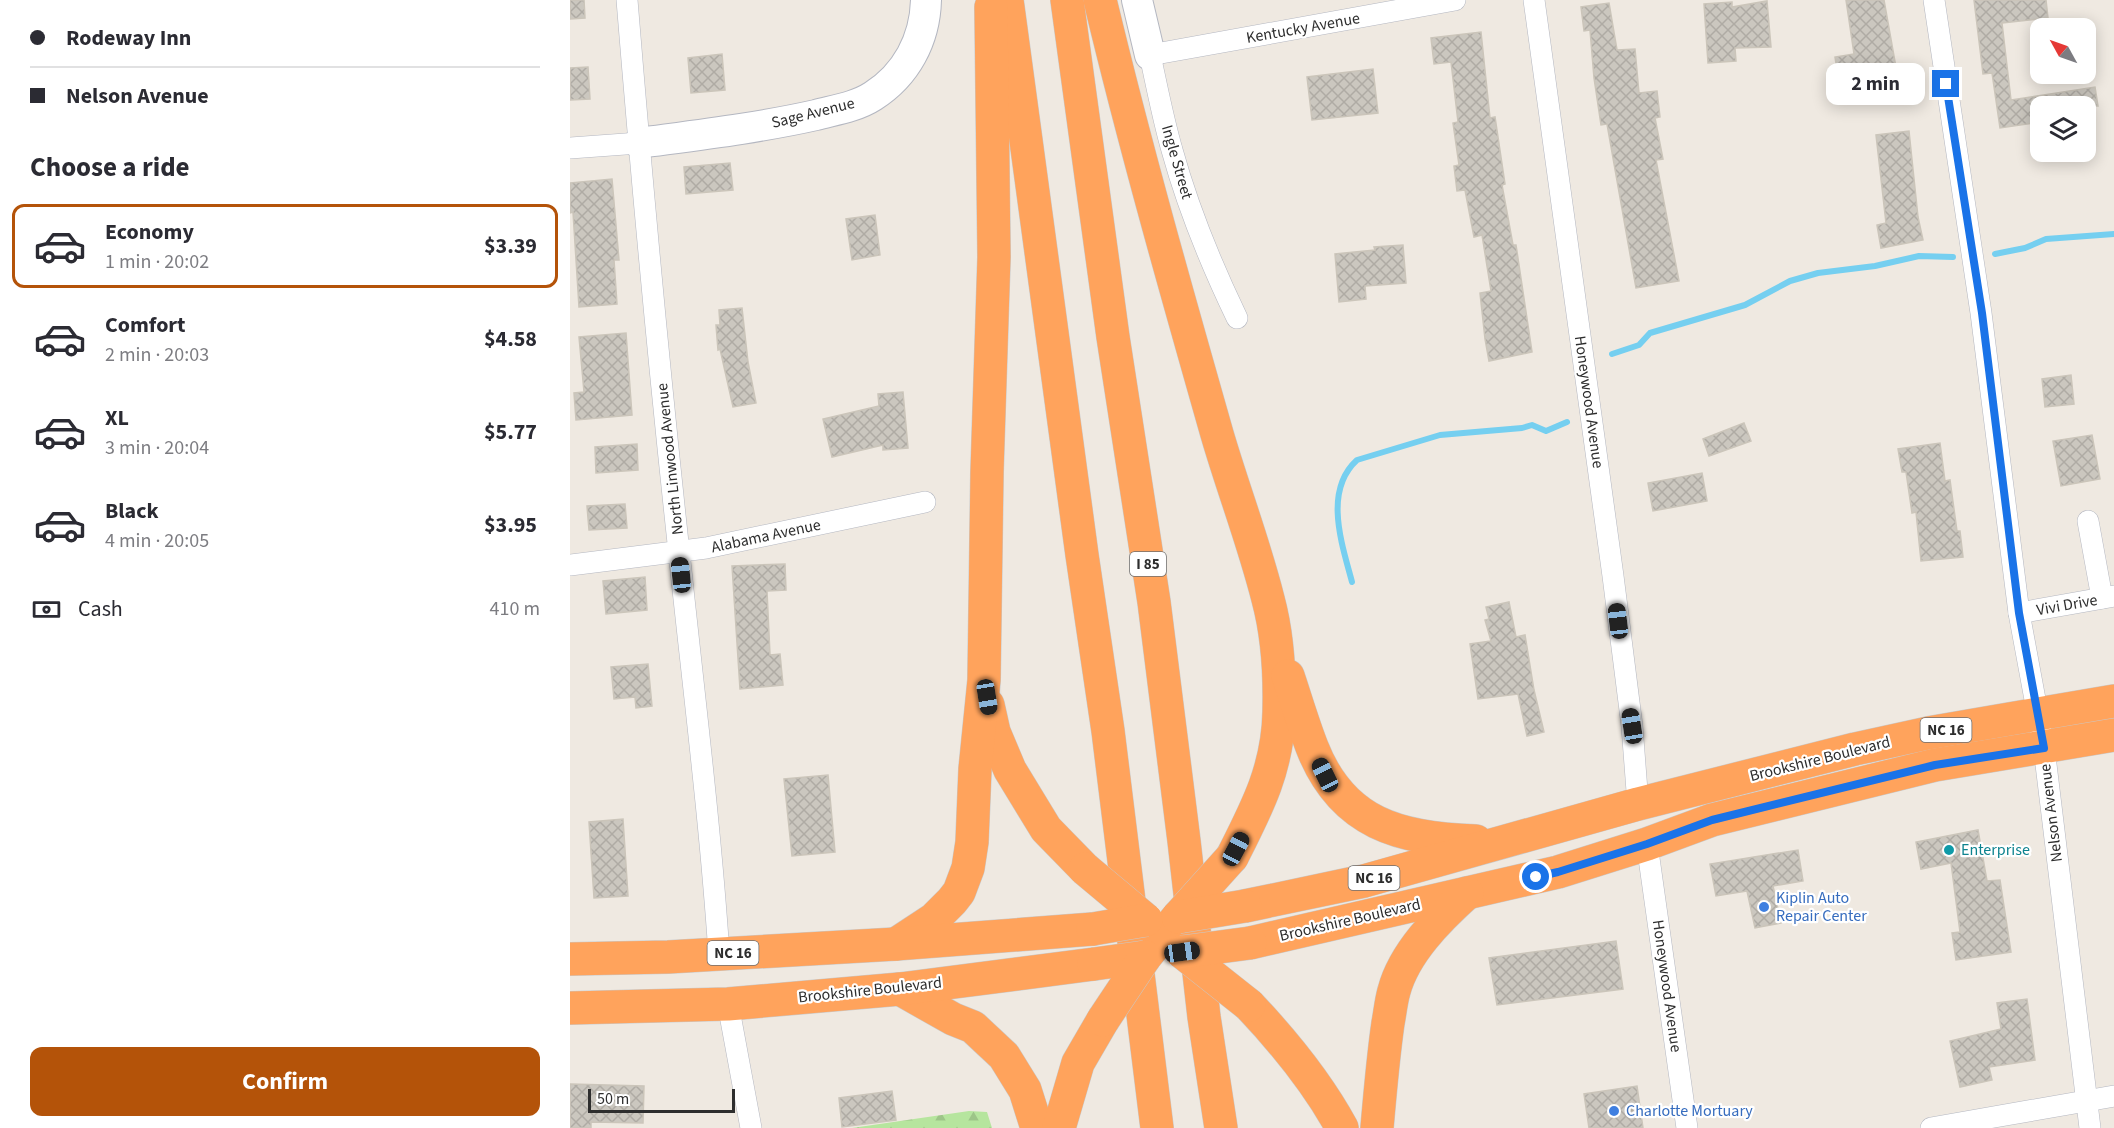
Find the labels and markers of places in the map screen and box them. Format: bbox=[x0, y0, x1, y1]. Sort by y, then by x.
place label: Enterprise bbox=[1961, 839, 2030, 861]
marker: Enterprise bbox=[1942, 843, 1956, 857]
place label: Kiplin Auto Repair Center bbox=[1776, 887, 1867, 927]
marker: Kiplin Auto Repair Center bbox=[1757, 900, 1771, 914]
place label: Charlotte Mortuary bbox=[1626, 1100, 1753, 1122]
marker: Charlotte Mortuary bbox=[1607, 1104, 1621, 1118]

